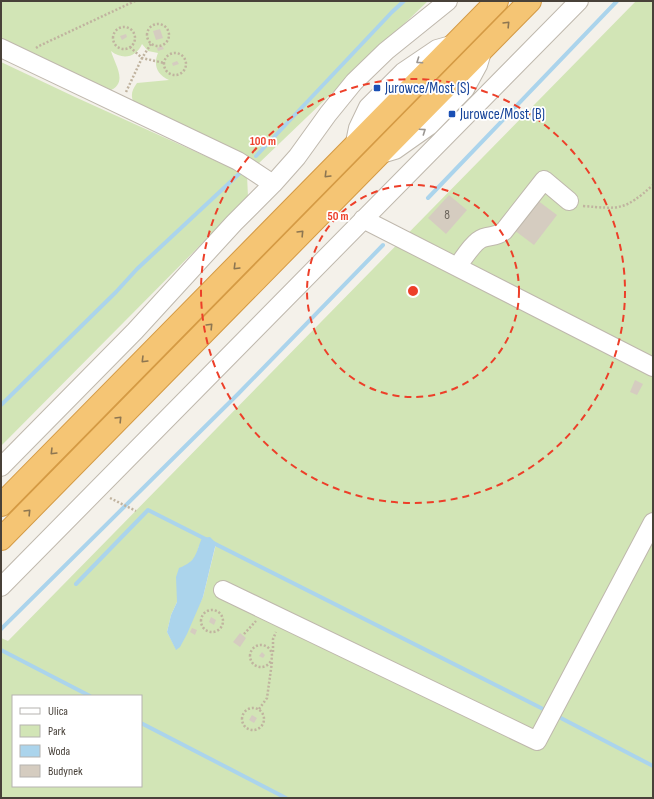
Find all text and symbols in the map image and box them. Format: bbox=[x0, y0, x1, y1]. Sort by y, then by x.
one-way arrow bbox=[502, 21, 510, 29]
one-way arrow bbox=[417, 56, 424, 63]
place label: Jurowce/Most (S) bbox=[384, 79, 470, 98]
marker: Jurowce/Most (S) bbox=[372, 83, 382, 93]
place label: Jurowce/Most (B) bbox=[459, 105, 545, 124]
marker: Jurowce/Most (B) bbox=[447, 109, 457, 119]
one-way arrow bbox=[419, 128, 426, 136]
text: 100 m bbox=[250, 134, 276, 149]
one-way arrow bbox=[324, 170, 332, 177]
house number: 8 bbox=[444, 207, 450, 223]
text: 50 m bbox=[328, 209, 348, 224]
one-way arrow bbox=[297, 230, 304, 238]
one-way arrow bbox=[233, 262, 240, 270]
centre of rings bbox=[406, 284, 420, 298]
one-way arrow bbox=[206, 323, 213, 331]
one-way arrow bbox=[141, 355, 149, 363]
one-way arrow bbox=[115, 416, 122, 424]
one-way arrow bbox=[50, 447, 58, 455]
one-way arrow bbox=[23, 509, 31, 517]
legend bbox=[12, 695, 142, 787]
text: Ulica bbox=[48, 704, 68, 719]
text: Park bbox=[48, 724, 66, 739]
text: Woda bbox=[48, 744, 71, 759]
text: Budynek bbox=[48, 764, 83, 779]

